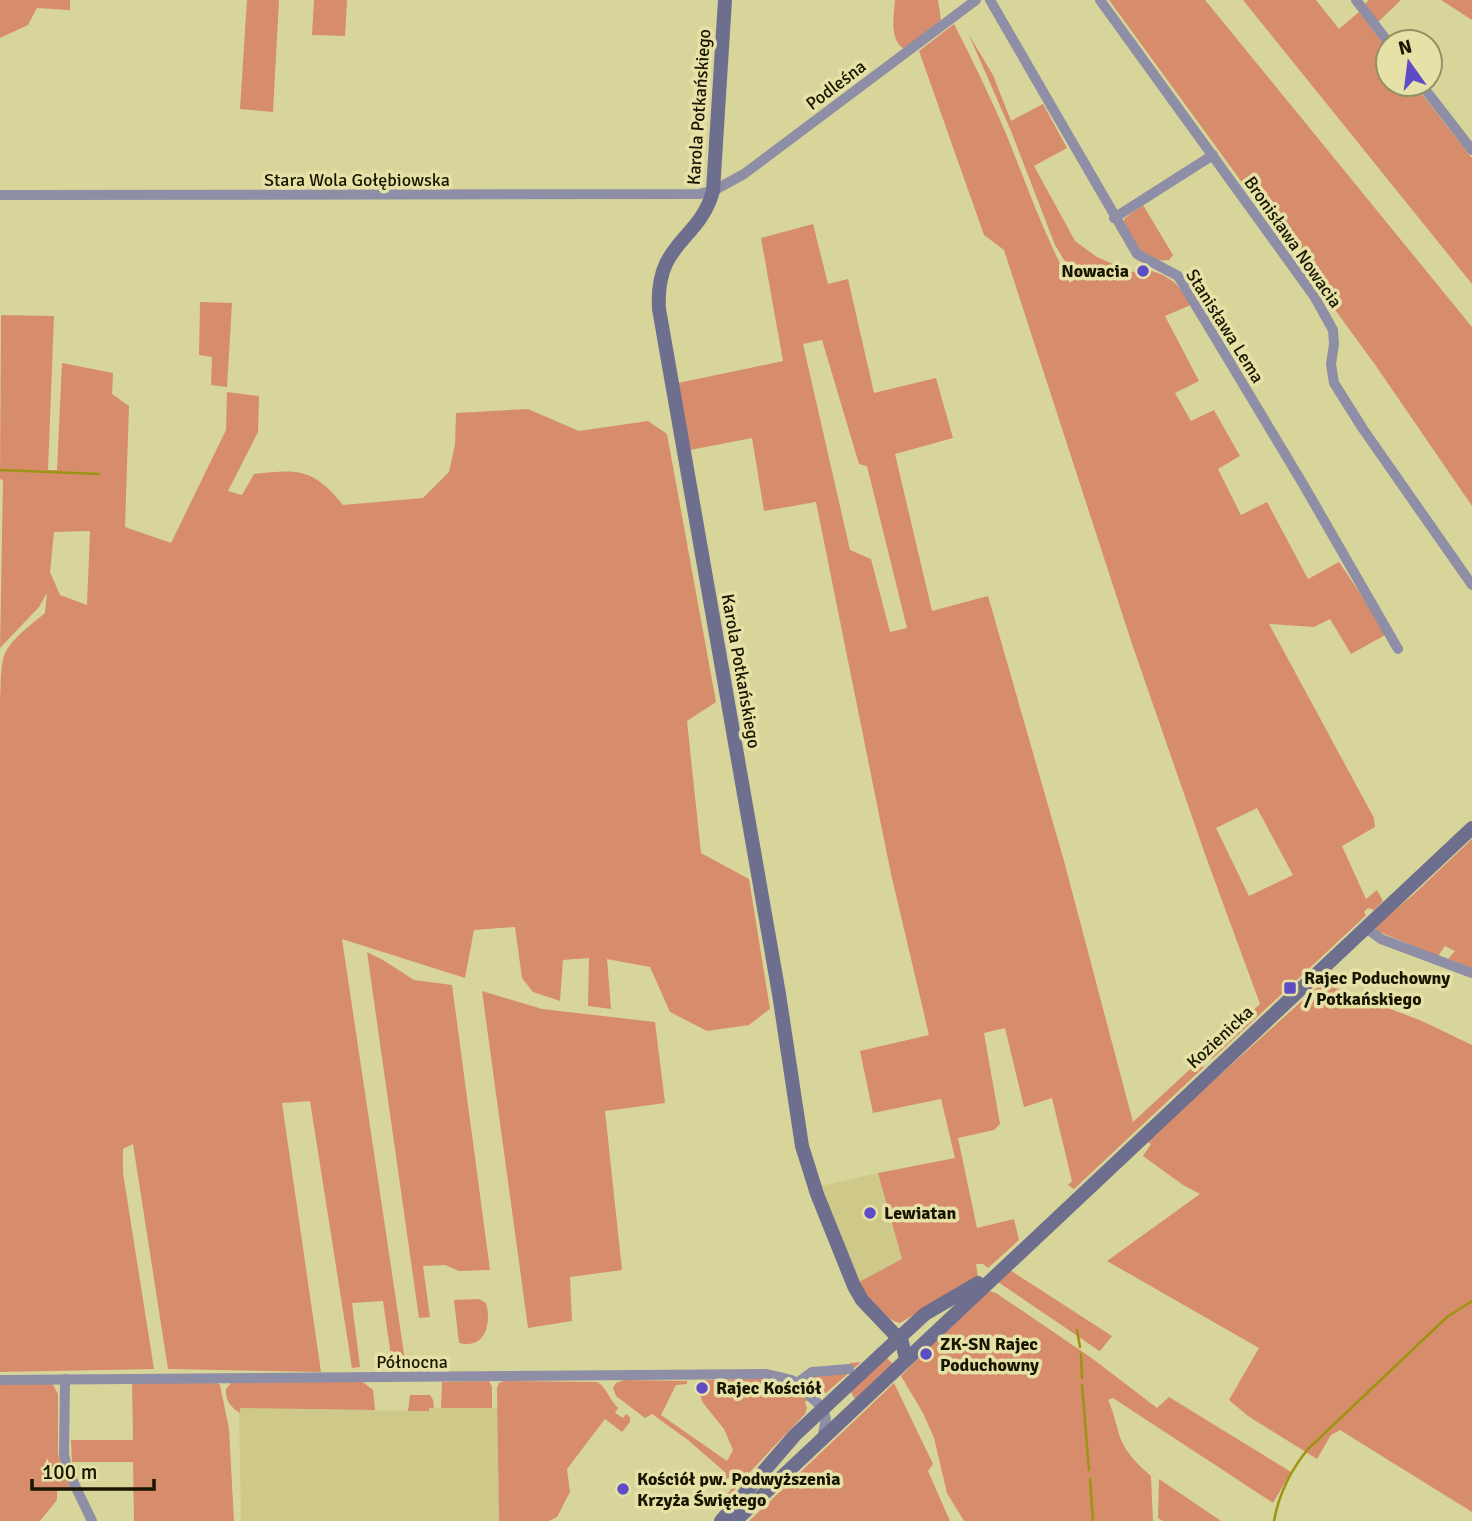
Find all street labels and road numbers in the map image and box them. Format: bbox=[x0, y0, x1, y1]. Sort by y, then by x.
street label: Karola Potkańskiego bbox=[683, 28, 715, 186]
street label: Podleśna bbox=[802, 55, 870, 115]
street label: Stara Wola Gołębiowska bbox=[264, 169, 450, 191]
street label: Bronisława Nowacia bbox=[1239, 172, 1347, 312]
street label: Stanisława Lema bbox=[1181, 265, 1269, 387]
street label: Karola Potkańskiego bbox=[717, 592, 765, 750]
street label: Kozienicka bbox=[1182, 1001, 1258, 1073]
street label: Północna bbox=[376, 1351, 448, 1373]

